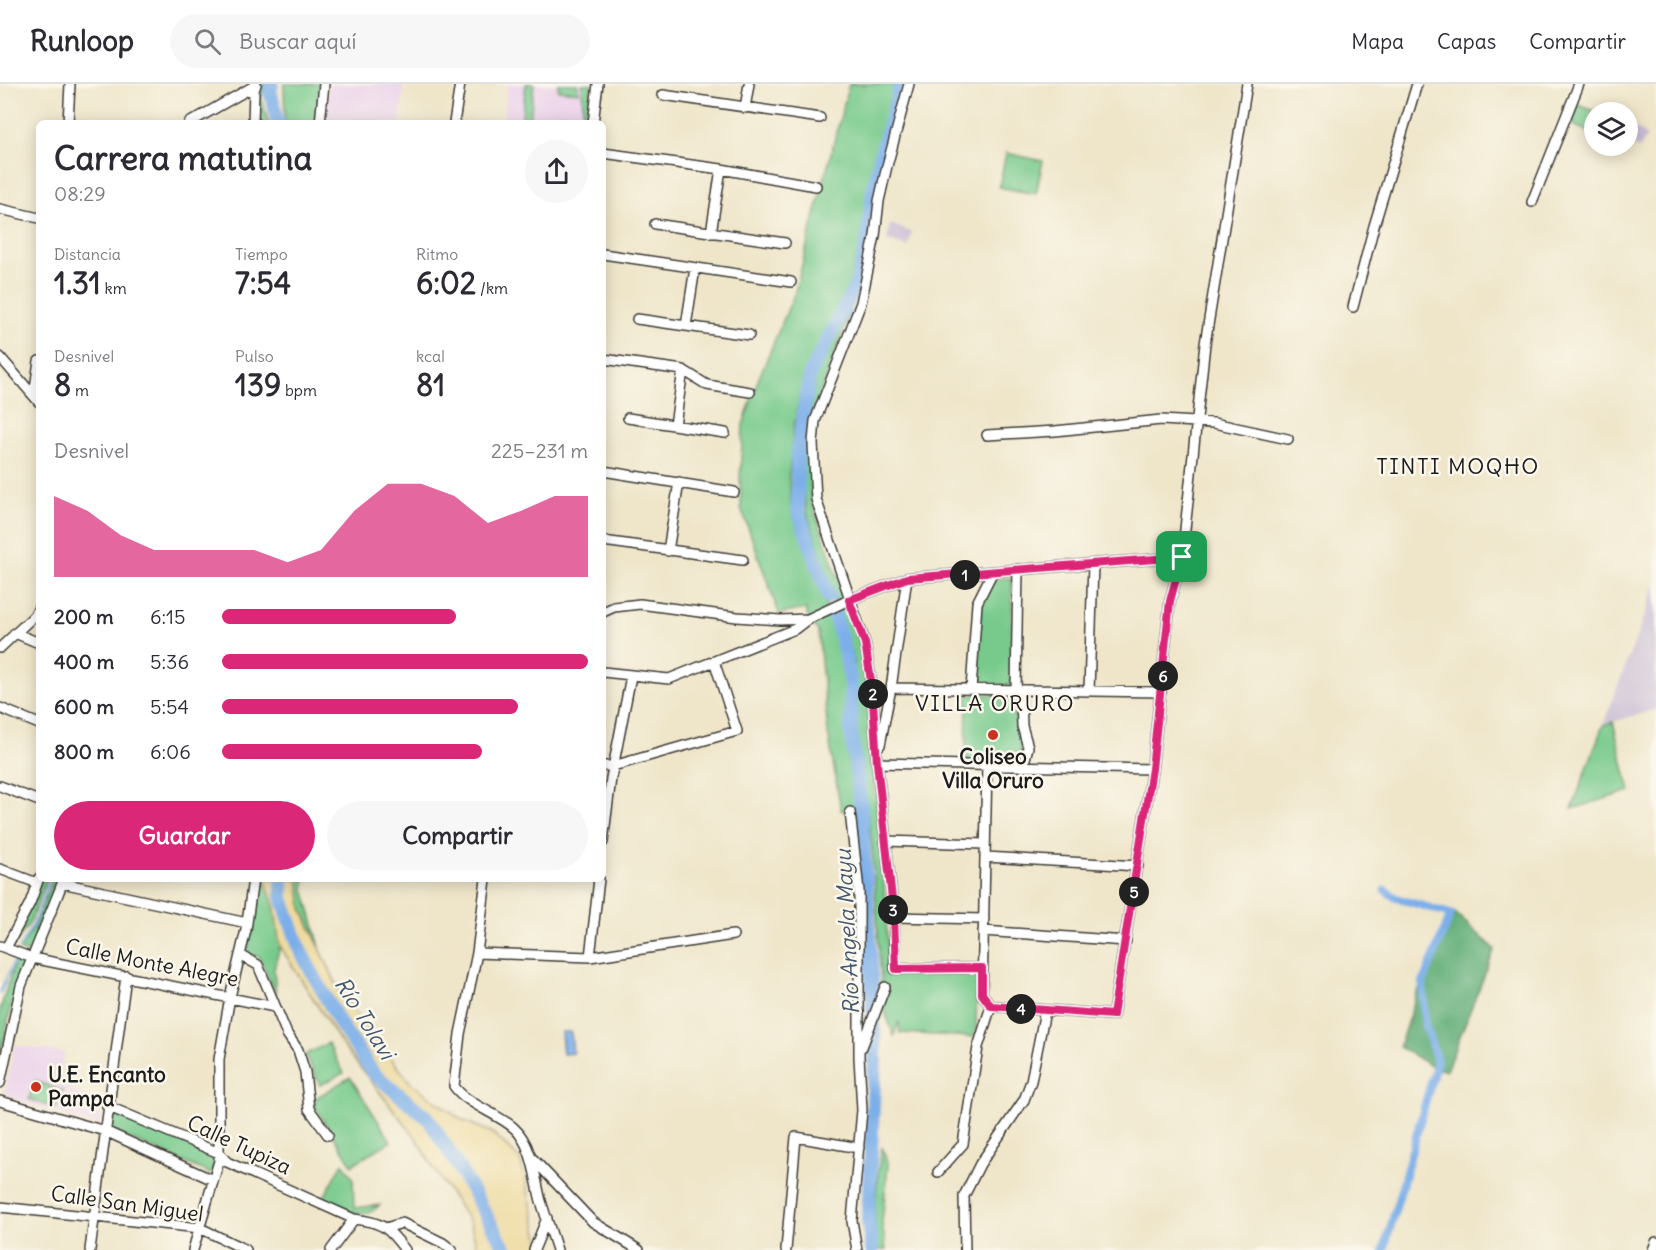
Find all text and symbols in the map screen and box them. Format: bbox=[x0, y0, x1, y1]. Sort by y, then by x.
search box bbox=[170, 14, 590, 68]
text: Runloop bbox=[30, 23, 134, 59]
icon: search bbox=[191, 25, 224, 58]
text: Buscar aquí bbox=[239, 27, 356, 55]
text: Mapa bbox=[1351, 28, 1404, 55]
text: Capas bbox=[1437, 28, 1496, 55]
text: Compartir bbox=[1529, 28, 1626, 55]
map controls bbox=[1584, 102, 1638, 156]
button: layers bbox=[1584, 102, 1638, 156]
text: Carrera matutina bbox=[54, 137, 312, 179]
button: share bbox=[525, 140, 588, 203]
text: 08:29 bbox=[54, 181, 106, 206]
text: Distancia bbox=[54, 244, 121, 264]
text: Tiempo bbox=[235, 244, 288, 264]
text: Ritmo bbox=[416, 244, 458, 264]
text: 1.31 bbox=[54, 264, 101, 302]
text: 7:54 bbox=[235, 264, 291, 302]
text: 6:02 bbox=[416, 264, 476, 302]
text: km bbox=[101, 278, 127, 298]
text: /km bbox=[476, 278, 508, 298]
text: Desnivel bbox=[54, 346, 114, 366]
text: Pulso bbox=[235, 346, 274, 366]
text: kcal bbox=[416, 346, 445, 366]
text: 8 bbox=[54, 366, 71, 404]
text: 139 bbox=[235, 366, 281, 404]
text: 81 bbox=[416, 366, 445, 404]
text: m bbox=[71, 380, 89, 400]
text: bpm bbox=[281, 380, 317, 400]
text: Desnivel bbox=[54, 438, 129, 463]
text: 225–231 m bbox=[491, 438, 588, 463]
district label: TINTI MOQHO bbox=[1376, 452, 1540, 480]
pin bbox=[1156, 531, 1207, 582]
icon: arrive bbox=[1165, 540, 1198, 573]
pin: 1 bbox=[950, 560, 980, 590]
text: 1 bbox=[962, 565, 968, 585]
text: 200 m bbox=[54, 604, 114, 629]
text: 6:15 bbox=[150, 604, 186, 629]
text: 400 m bbox=[54, 649, 114, 674]
text: 5:36 bbox=[150, 649, 189, 674]
pin: 6 bbox=[1148, 661, 1178, 691]
text: 6 bbox=[1158, 666, 1168, 686]
pin: 2 bbox=[858, 679, 888, 709]
text: 2 bbox=[869, 684, 877, 704]
district label: VILLA ORURO bbox=[915, 689, 1075, 717]
text: 600 m bbox=[54, 694, 114, 719]
text: 5:54 bbox=[150, 694, 189, 719]
marker: Coliseo Villa Oruro bbox=[986, 728, 1000, 742]
text: 800 m bbox=[54, 739, 114, 764]
text: 6:06 bbox=[150, 739, 191, 764]
place label: Coliseo Villa Oruro bbox=[942, 743, 1044, 794]
button: Guardar bbox=[54, 801, 315, 870]
button: Compartir bbox=[327, 801, 588, 870]
water label: Río Angela Mayu bbox=[829, 847, 865, 1015]
pin: 5 bbox=[1119, 877, 1149, 907]
text: 5 bbox=[1129, 882, 1139, 902]
pin: 3 bbox=[878, 895, 908, 925]
text: 3 bbox=[888, 900, 898, 920]
street label: Calle Monte Alegre bbox=[63, 932, 241, 993]
water label: Río Tolavi bbox=[329, 972, 403, 1067]
pin: 4 bbox=[1006, 994, 1036, 1024]
text: 4 bbox=[1016, 999, 1026, 1019]
place label: U.E. Encanto Pampa bbox=[48, 1061, 166, 1112]
marker: U.E. Encanto Pampa bbox=[29, 1080, 43, 1094]
street label: Calle Tupiza bbox=[183, 1109, 296, 1180]
street label: Calle San Miguel bbox=[49, 1179, 205, 1228]

